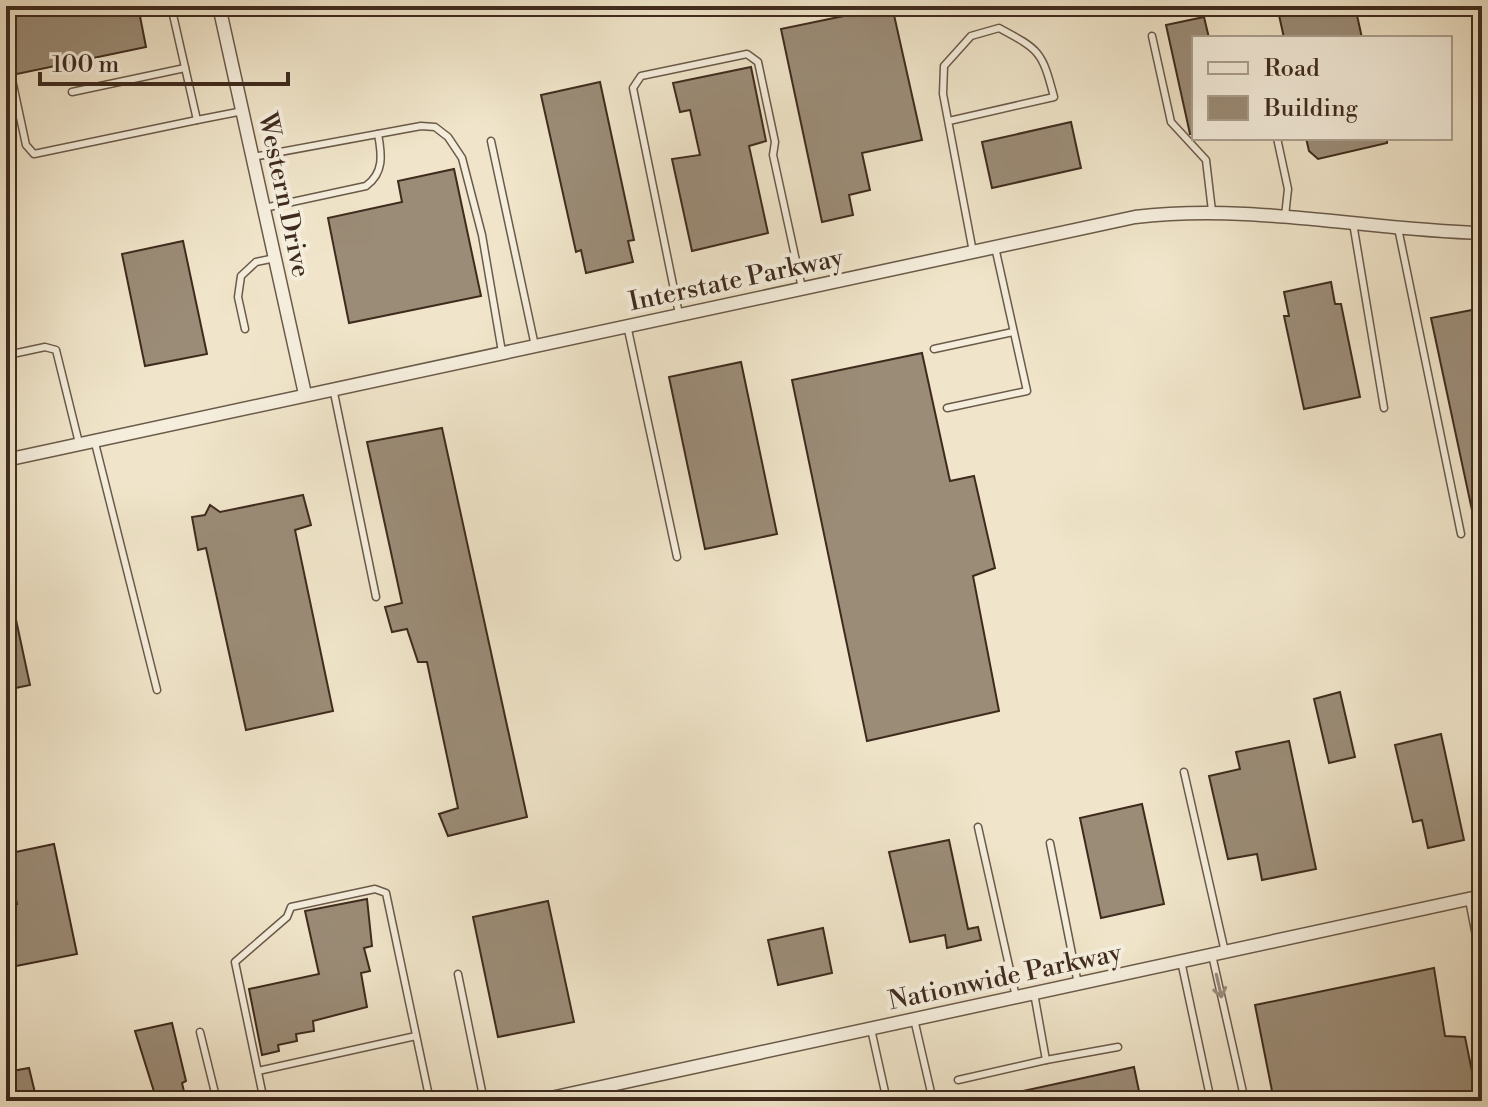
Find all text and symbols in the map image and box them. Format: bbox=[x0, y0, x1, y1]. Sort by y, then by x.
scale bar bbox=[40, 36, 288, 86]
legend bbox=[1192, 36, 1452, 140]
text: 100 m bbox=[52, 50, 119, 80]
text: Road bbox=[1264, 54, 1320, 84]
text: Building bbox=[1263, 94, 1358, 124]
street label: Western Drive bbox=[251, 109, 317, 280]
street label: Interstate Parkway bbox=[626, 242, 846, 318]
street label: Nationwide Parkway bbox=[886, 937, 1125, 1017]
one-way arrow bbox=[1212, 973, 1227, 998]

